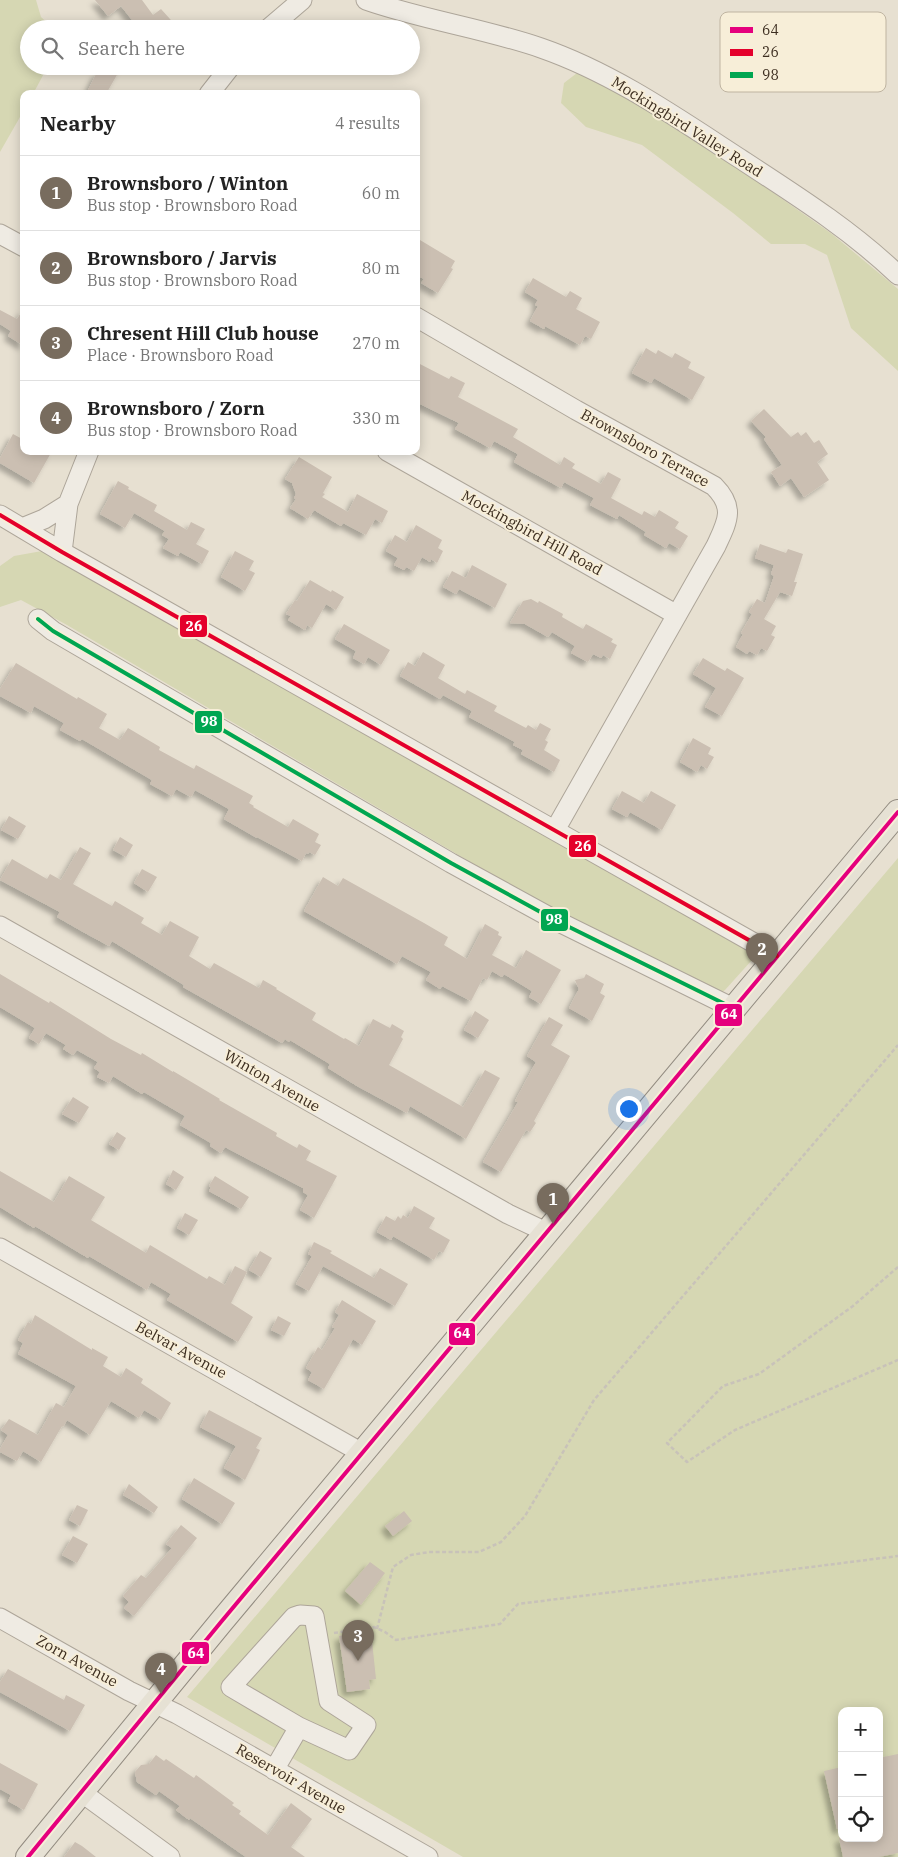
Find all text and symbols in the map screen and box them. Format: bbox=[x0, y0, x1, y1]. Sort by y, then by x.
legend bbox=[720, 12, 886, 92]
search box bbox=[20, 20, 420, 75]
text: 64 bbox=[762, 21, 779, 39]
icon: search bbox=[38, 34, 66, 62]
text: Search here bbox=[78, 36, 185, 60]
text: 26 bbox=[762, 43, 779, 61]
text: 98 bbox=[762, 66, 779, 84]
street label: Mockingbird Valley Road bbox=[608, 72, 767, 181]
text: Nearby bbox=[40, 109, 116, 137]
text: 4 results bbox=[335, 113, 400, 133]
text: Brownsboro / Winton bbox=[87, 171, 288, 195]
text: 1 bbox=[51, 183, 61, 203]
text: 60 m bbox=[362, 183, 400, 203]
text: Bus stop · Brownsboro Road bbox=[87, 195, 298, 215]
text: Brownsboro / Jarvis bbox=[87, 246, 277, 270]
text: 2 bbox=[51, 258, 61, 278]
text: 80 m bbox=[362, 258, 400, 278]
text: Bus stop · Brownsboro Road bbox=[87, 270, 298, 290]
text: Chresent Hill Club house bbox=[87, 321, 319, 345]
text: 3 bbox=[51, 333, 61, 353]
text: 270 m bbox=[352, 333, 400, 353]
text: Place · Brownsboro Road bbox=[87, 345, 274, 365]
text: Brownsboro / Zorn bbox=[87, 396, 265, 420]
street label: Brownsboro Terrace bbox=[578, 404, 713, 491]
text: 4 bbox=[51, 408, 61, 428]
text: 330 m bbox=[352, 408, 400, 428]
text: Bus stop · Brownsboro Road bbox=[87, 420, 298, 440]
street label: Mockingbird Hill Road bbox=[458, 486, 606, 579]
line badge: 26 bbox=[179, 614, 208, 638]
text: 26 bbox=[186, 617, 202, 635]
line badge: 98 bbox=[194, 710, 223, 734]
text: 98 bbox=[201, 712, 217, 730]
line badge: 26 bbox=[568, 834, 597, 858]
text: 26 bbox=[575, 837, 591, 855]
line badge: 98 bbox=[540, 908, 569, 932]
text: 98 bbox=[546, 910, 562, 928]
pin: 2 bbox=[746, 933, 778, 974]
line badge: 64 bbox=[714, 1003, 743, 1027]
text: 64 bbox=[721, 1005, 737, 1023]
street label: Winton Avenue bbox=[221, 1045, 324, 1116]
your location bbox=[616, 1096, 642, 1122]
pin: 1 bbox=[537, 1183, 569, 1224]
street label: Belvar Avenue bbox=[132, 1317, 230, 1382]
line badge: 64 bbox=[448, 1322, 476, 1346]
text: 64 bbox=[454, 1324, 470, 1342]
pin: 3 bbox=[342, 1620, 374, 1661]
street label: Zorn Avenue bbox=[33, 1630, 121, 1691]
line badge: 64 bbox=[181, 1641, 210, 1665]
text: 64 bbox=[188, 1644, 204, 1662]
pin: 4 bbox=[145, 1653, 177, 1694]
map controls bbox=[838, 1707, 883, 1842]
button: + bbox=[838, 1707, 883, 1752]
street label: Reservoir Avenue bbox=[233, 1739, 350, 1818]
button: − bbox=[838, 1752, 883, 1797]
button: locate bbox=[838, 1797, 883, 1842]

